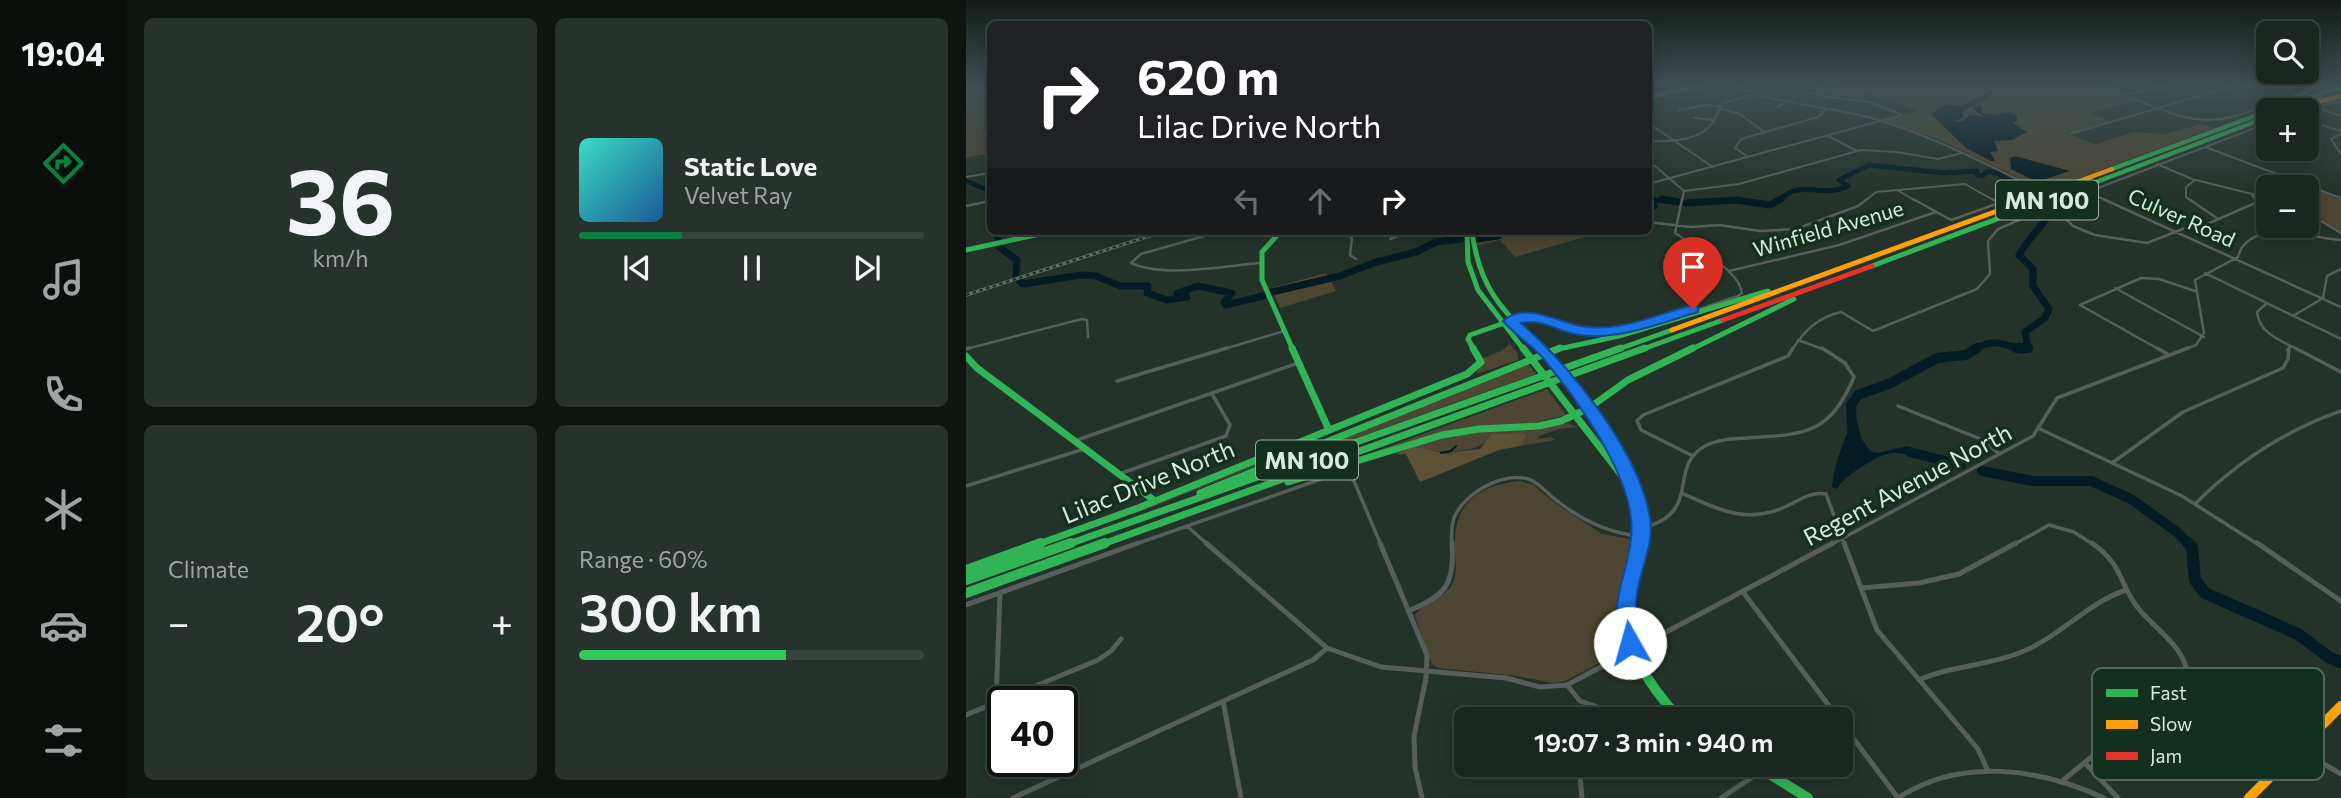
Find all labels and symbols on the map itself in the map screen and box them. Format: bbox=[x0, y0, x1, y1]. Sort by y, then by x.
road number: MN 100 bbox=[1996, 181, 2098, 220]
street label: Culver Road bbox=[2125, 182, 2239, 252]
street label: Winfield Avenue bbox=[1750, 195, 1906, 261]
pin bbox=[1663, 237, 1723, 309]
street label: Regent Avenue North bbox=[1798, 417, 2016, 551]
street label: Lilac Drive North bbox=[1058, 433, 1238, 529]
road number: MN 100 bbox=[1256, 440, 1358, 480]
position arrow bbox=[1593, 606, 1667, 680]
legend bbox=[2092, 668, 2324, 780]
text: Fast bbox=[2150, 681, 2187, 704]
speed limit sign: 40 bbox=[987, 686, 1078, 777]
text: Slow bbox=[2150, 712, 2192, 735]
text: Jam bbox=[2150, 744, 2182, 767]

